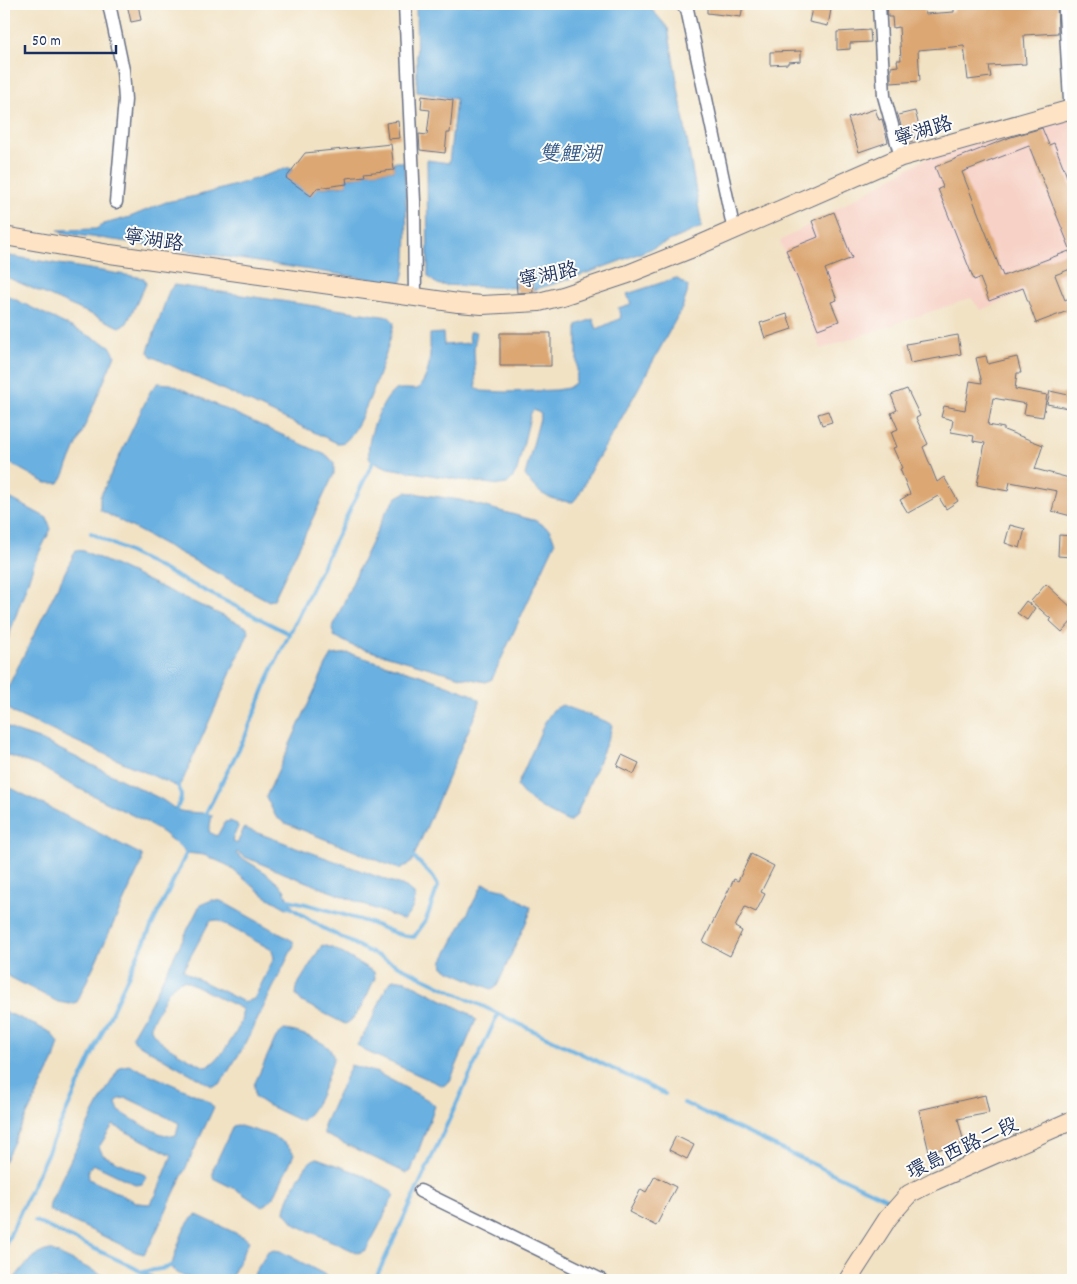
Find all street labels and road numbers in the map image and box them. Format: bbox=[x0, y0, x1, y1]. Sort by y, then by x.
street label: 寧湖路 bbox=[891, 110, 958, 155]
street label: 寧湖路 bbox=[122, 224, 186, 260]
street label: 寧湖路 bbox=[516, 257, 582, 297]
street label: 環島西路二段 bbox=[903, 1112, 1024, 1188]

